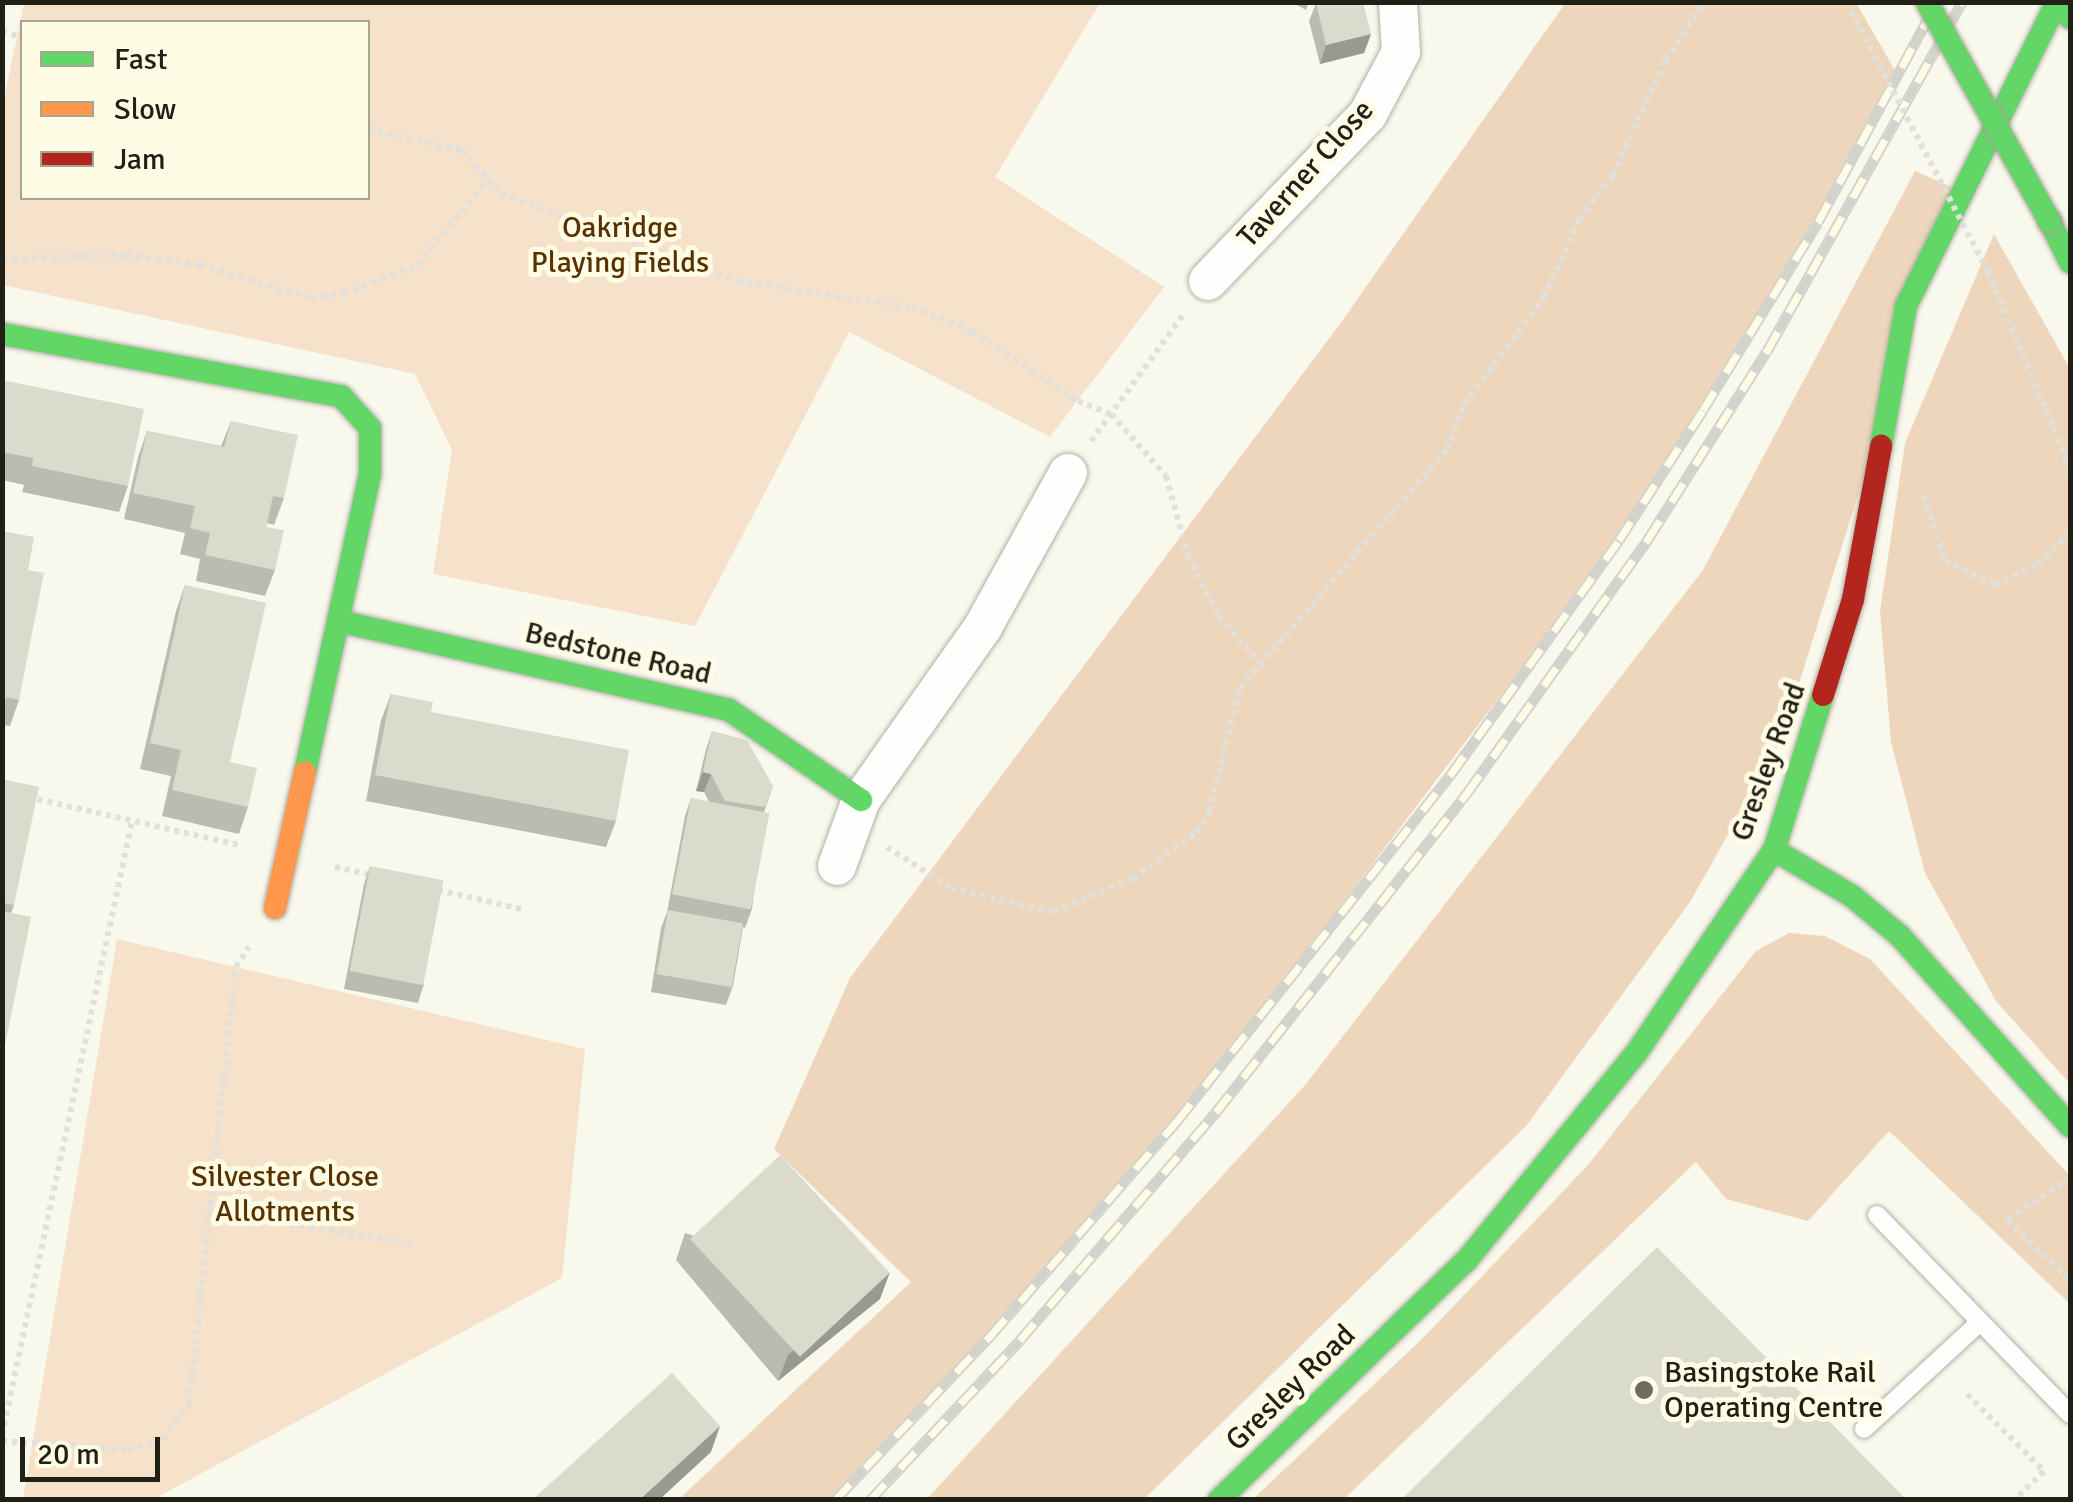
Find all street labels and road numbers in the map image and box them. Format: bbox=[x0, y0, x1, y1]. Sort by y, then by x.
street label: Taverner Close bbox=[1230, 93, 1382, 255]
street label: Bedstone Road bbox=[521, 615, 715, 693]
street label: Gresley Road bbox=[1724, 678, 1814, 846]
street label: Gresley Road bbox=[1219, 1317, 1363, 1459]

